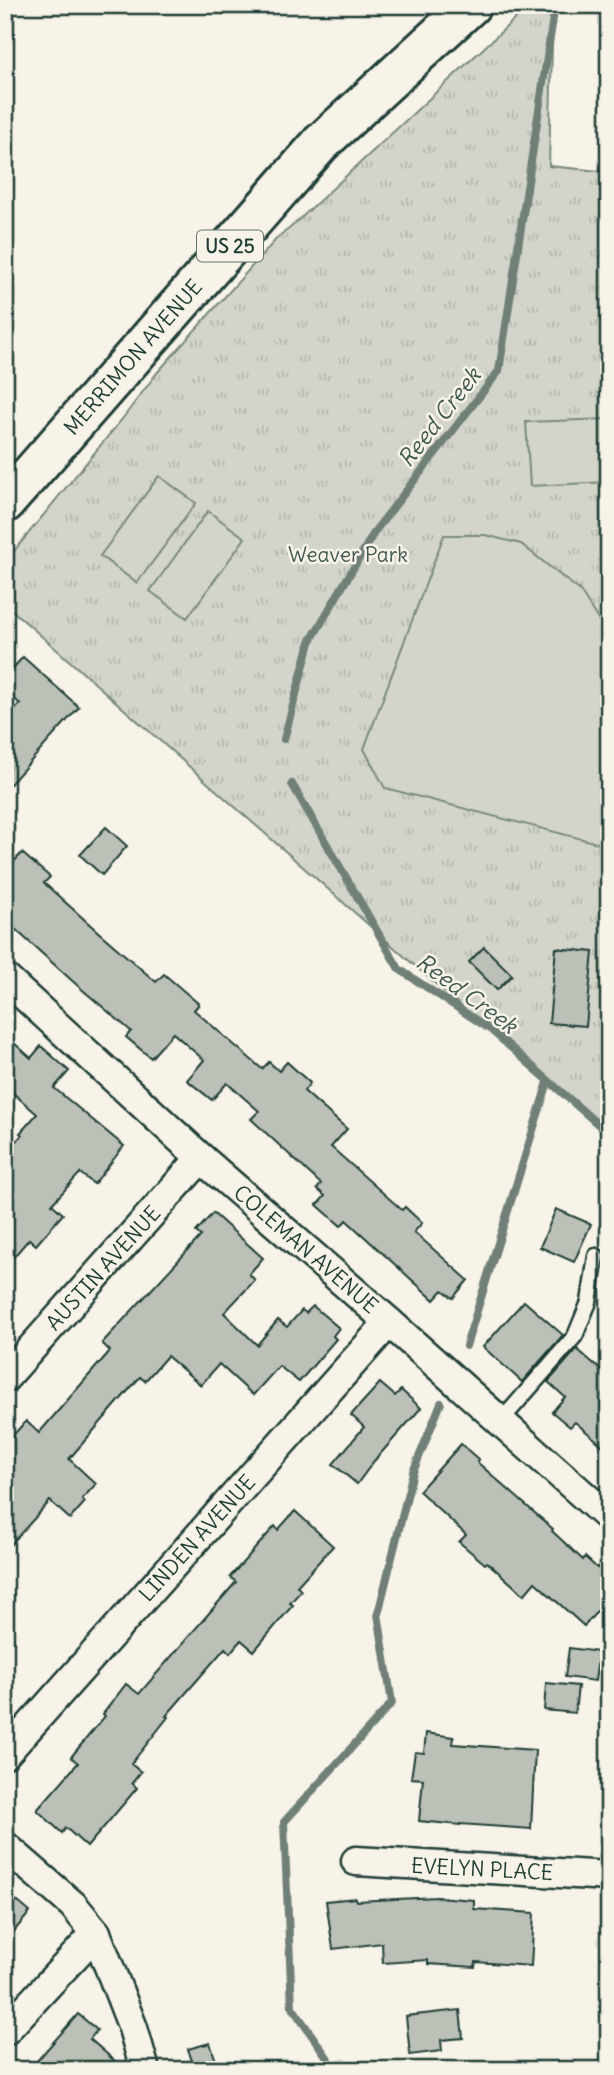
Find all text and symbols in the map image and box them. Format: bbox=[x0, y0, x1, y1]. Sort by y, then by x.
road number: US 25 bbox=[197, 230, 263, 262]
street label: MERRIMON AVENUE bbox=[58, 274, 208, 440]
water label: Reed Creek bbox=[391, 361, 488, 472]
park label: Weaver Park bbox=[288, 541, 408, 568]
water label: Reed Creek bbox=[411, 947, 524, 1040]
street label: COLEMAN AVENUE bbox=[228, 1179, 384, 1319]
street label: AUSTIN AVENUE bbox=[40, 1200, 166, 1336]
street label: LINDEN AVENUE bbox=[133, 1469, 261, 1607]
street label: EVELYN PLACE bbox=[410, 1852, 554, 1886]

